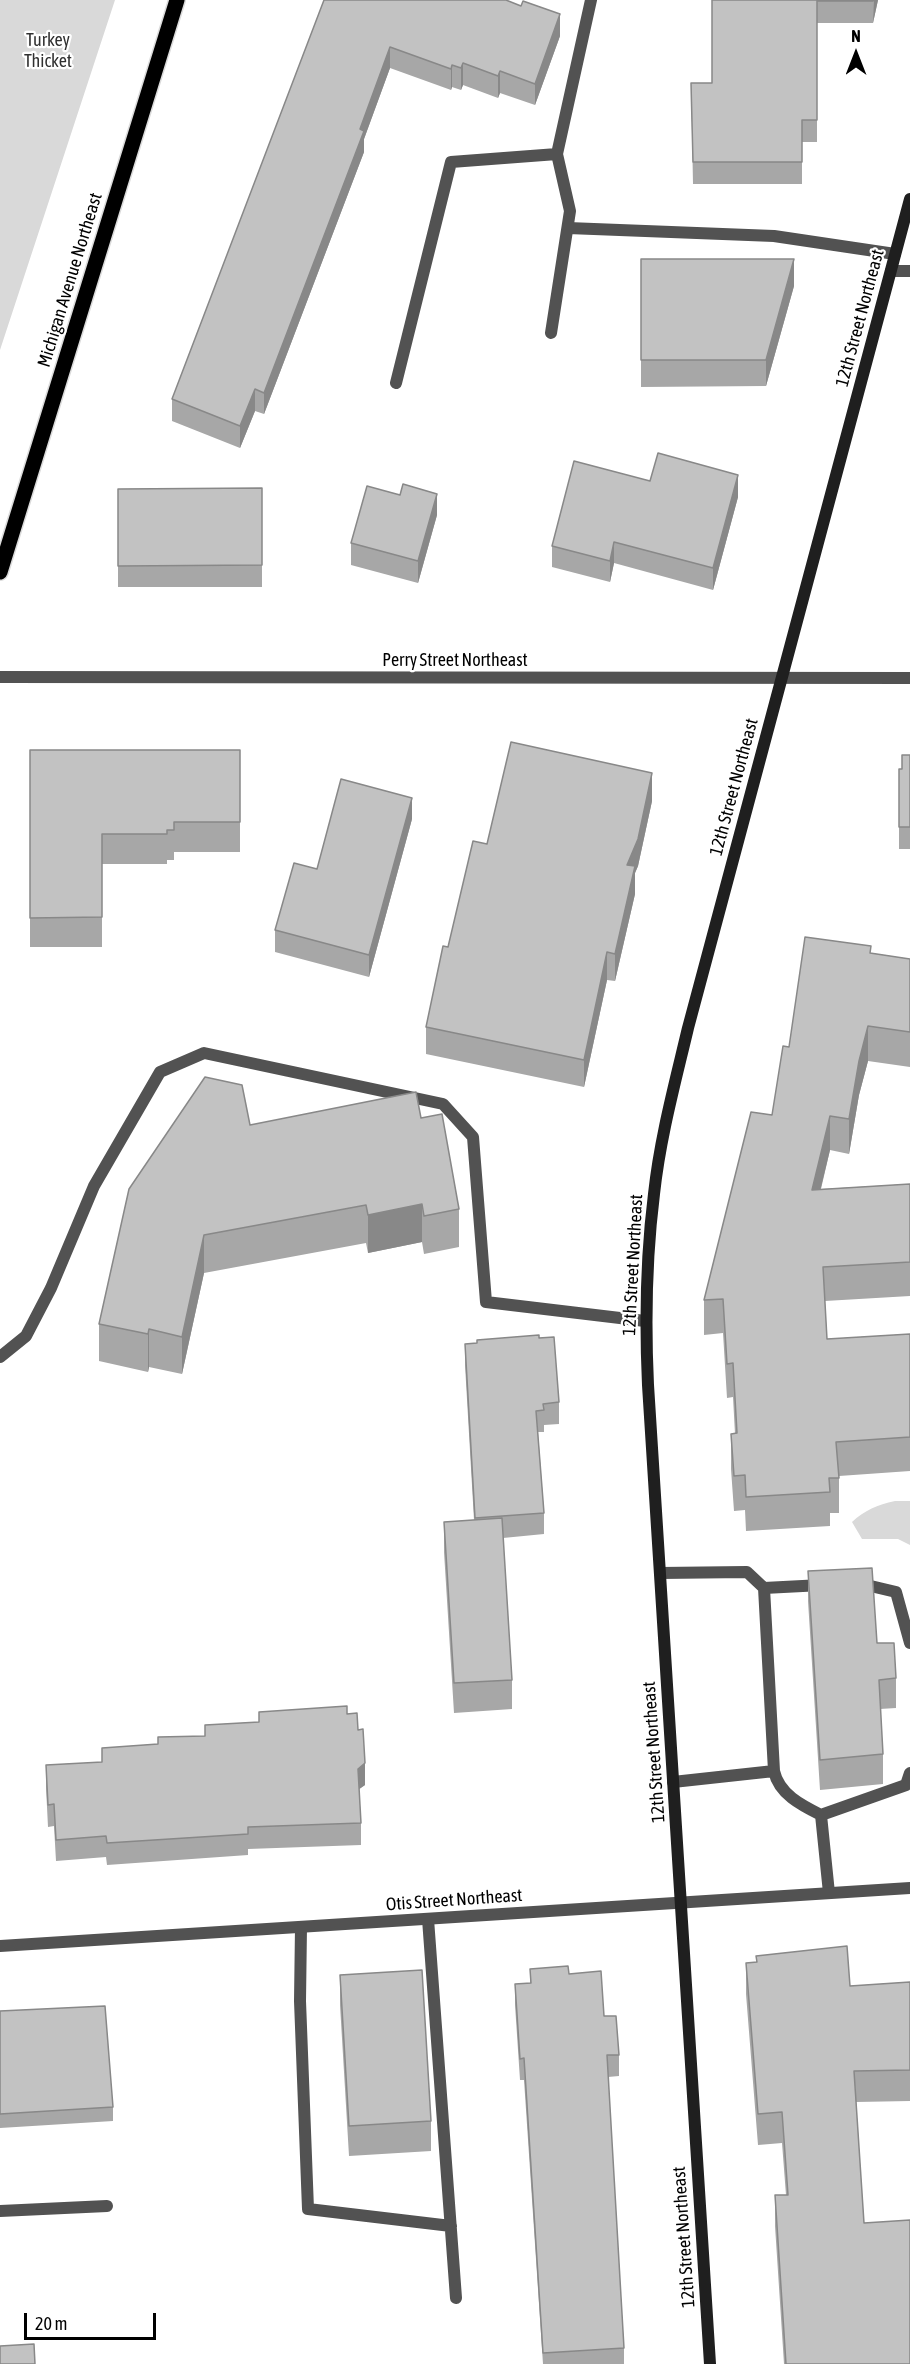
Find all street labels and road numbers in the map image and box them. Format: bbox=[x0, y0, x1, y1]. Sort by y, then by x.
street label: Michigan Avenue Northeast bbox=[33, 190, 107, 370]
street label: 12th Street Northeast bbox=[831, 247, 889, 389]
street label: Perry Street Northeast bbox=[382, 649, 528, 671]
street label: 12th Street Northeast bbox=[705, 716, 763, 858]
street label: 12th Street Northeast bbox=[619, 1194, 647, 1336]
street label: 12th Street Northeast bbox=[638, 1681, 670, 1823]
street label: Otis Street Northeast bbox=[385, 1884, 523, 1916]
street label: 12th Street Northeast bbox=[668, 2166, 700, 2308]

